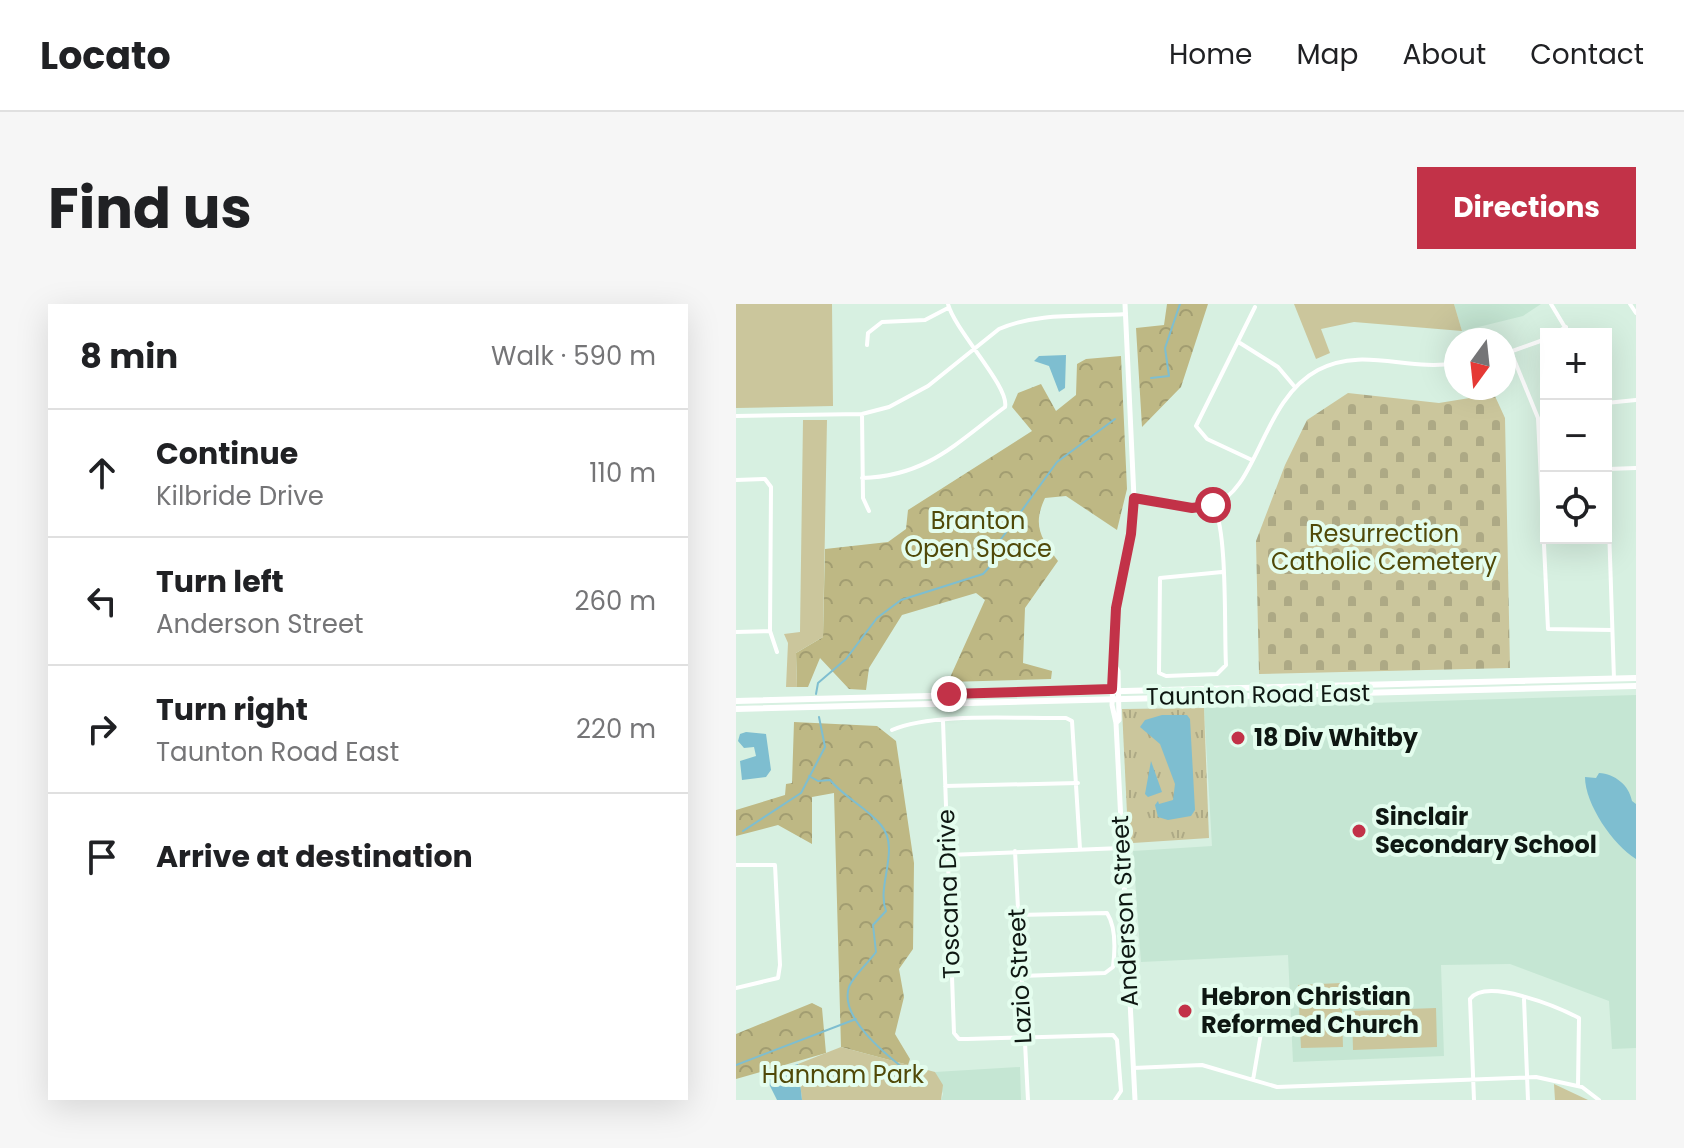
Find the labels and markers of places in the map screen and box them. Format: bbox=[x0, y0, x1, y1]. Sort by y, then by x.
place label: 18 Div Whitby bbox=[1254, 721, 1419, 754]
marker: 18 Div Whitby bbox=[1229, 729, 1247, 747]
place label: Sinclair Secondary School bbox=[1375, 800, 1597, 861]
marker: Sinclair Secondary School bbox=[1350, 822, 1368, 840]
place label: Hebron Christian Reformed Church bbox=[1201, 980, 1419, 1041]
marker: Hebron Christian Reformed Church bbox=[1176, 1002, 1194, 1020]

